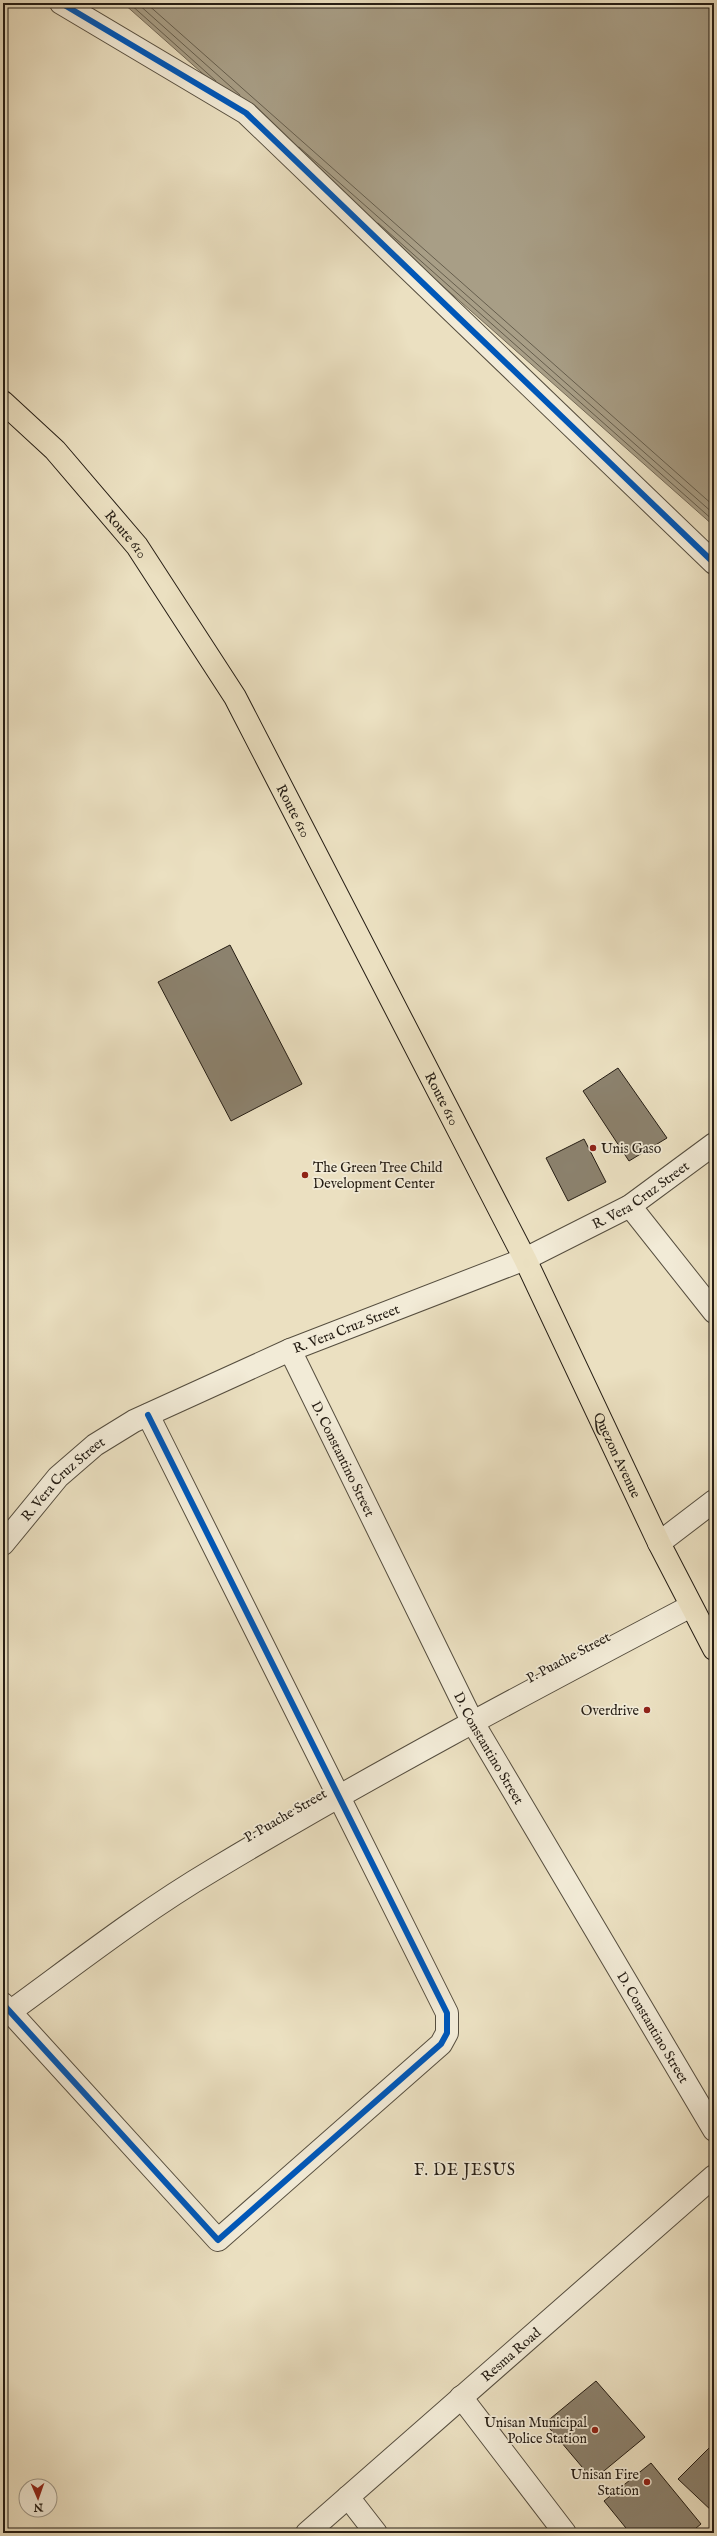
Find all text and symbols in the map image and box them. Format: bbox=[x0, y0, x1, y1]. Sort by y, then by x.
street label: Route 610 bbox=[100, 507, 151, 562]
street label: Route 610 bbox=[272, 781, 314, 841]
street label: Route 610 bbox=[420, 1069, 463, 1129]
place label: Unis Gaso bbox=[601, 1140, 662, 1158]
marker: Unis Gaso bbox=[588, 1143, 598, 1153]
street label: R. Vera Cruz Street bbox=[589, 1157, 693, 1234]
place label: The Green Tree Child Development Center bbox=[313, 1159, 443, 1193]
marker: The Green Tree Child Development Center bbox=[300, 1170, 310, 1180]
street label: R. Vera Cruz Street bbox=[291, 1300, 403, 1358]
street label: D. Constantino Street bbox=[306, 1398, 378, 1520]
street label: Quezon Avenue bbox=[589, 1410, 645, 1501]
street label: R. Vera Cruz Street bbox=[18, 1433, 109, 1525]
street label: P. Puache Street bbox=[523, 1628, 614, 1688]
street label: D. Constantino Street bbox=[449, 1689, 527, 1808]
place label: Overdrive bbox=[581, 1702, 640, 1720]
marker: Overdrive bbox=[642, 1705, 652, 1715]
street label: P. Puache Street bbox=[241, 1785, 330, 1847]
street label: D. Constantino Street bbox=[612, 1969, 692, 2087]
district label: F. DE JESUS bbox=[414, 2161, 516, 2181]
street label: Resma Road bbox=[478, 2324, 545, 2386]
place label: Unisan Municipal Police Station bbox=[484, 2414, 588, 2448]
marker: Unisan Municipal Police Station bbox=[590, 2425, 600, 2435]
place label: Unisan Fire Station bbox=[571, 2466, 640, 2500]
marker: Unisan Fire Station bbox=[642, 2477, 652, 2487]
north arrow bbox=[18, 2478, 58, 2518]
text: N bbox=[33, 2500, 44, 2514]

